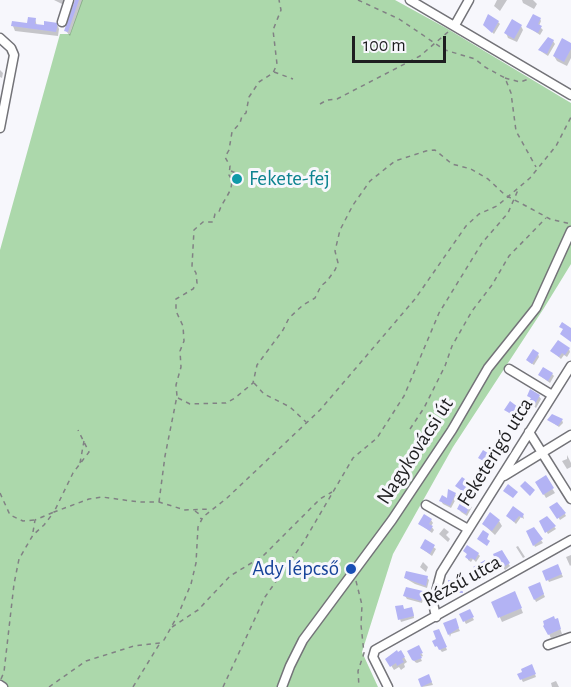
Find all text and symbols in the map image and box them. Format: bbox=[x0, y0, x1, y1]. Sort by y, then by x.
scale bar bbox=[355, 24, 450, 62]
text: 100 m bbox=[363, 37, 406, 55]
place label: Fekete-fej bbox=[249, 166, 330, 192]
marker: Fekete-fej bbox=[230, 172, 244, 186]
street label: Nagykovácsi út bbox=[371, 393, 459, 509]
street label: Feketerigó utca bbox=[452, 393, 538, 511]
street label: Rézsű utca bbox=[418, 549, 506, 613]
place label: Ady lépcső bbox=[252, 556, 339, 582]
marker: Ady lépcső bbox=[344, 562, 358, 576]

